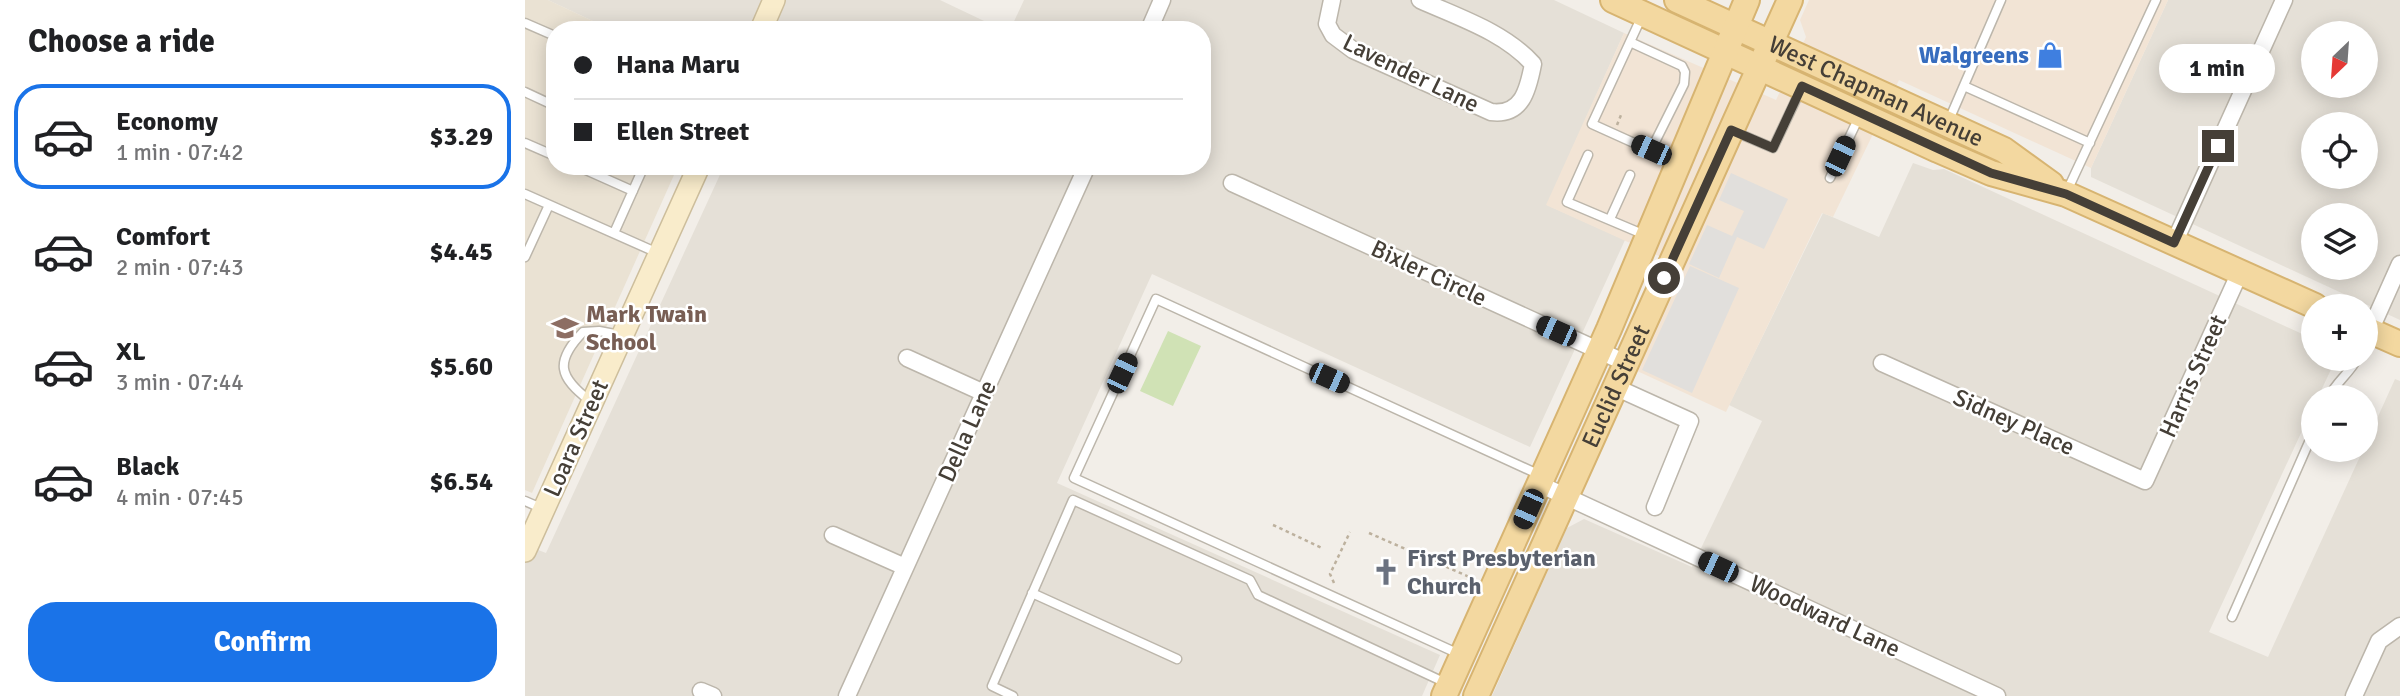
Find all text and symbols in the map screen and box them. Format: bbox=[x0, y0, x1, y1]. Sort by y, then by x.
north arrow bbox=[2301, 21, 2378, 98]
map controls bbox=[2301, 21, 2378, 462]
text: Choose a ride bbox=[28, 22, 215, 61]
street label: Lavender Lane bbox=[1338, 27, 1484, 119]
street label: West Chapman Avenue bbox=[1764, 29, 1988, 154]
place label: Walgreens bbox=[1919, 40, 2029, 70]
shop icon: Walgreens bbox=[2035, 40, 2065, 70]
callout: 1 min bbox=[2160, 44, 2276, 94]
text: Hana Maru bbox=[616, 49, 740, 81]
text: 1 min bbox=[2189, 54, 2245, 83]
icon: car bbox=[32, 105, 95, 168]
text: Economy bbox=[116, 106, 218, 138]
button: locate bbox=[2301, 112, 2378, 189]
text: Ellen Street bbox=[616, 116, 749, 148]
text: $3.29 bbox=[429, 121, 493, 153]
route end bbox=[2202, 130, 2234, 162]
car bbox=[1628, 132, 1675, 168]
car bbox=[1822, 133, 1859, 179]
text: 1 min · 07:42 bbox=[116, 138, 244, 167]
button: layers bbox=[2301, 203, 2378, 280]
icon: car bbox=[32, 220, 95, 283]
text: Comfort bbox=[116, 221, 210, 253]
street label: Bixler Circle bbox=[1366, 233, 1492, 313]
text: $4.45 bbox=[429, 236, 493, 268]
text: 2 min · 07:43 bbox=[116, 253, 244, 282]
route start bbox=[1648, 262, 1680, 294]
button: + bbox=[2301, 294, 2378, 371]
place label: Mark Twain School bbox=[586, 299, 707, 357]
street label: Harris Street bbox=[2153, 310, 2233, 442]
school or university icon: Mark Twain School bbox=[550, 313, 580, 343]
car bbox=[1533, 313, 1580, 349]
street label: Euclid Street bbox=[1575, 320, 1657, 452]
icon: car bbox=[32, 335, 95, 398]
text: XL bbox=[116, 336, 146, 368]
car bbox=[1104, 350, 1141, 396]
text: $5.60 bbox=[429, 351, 493, 383]
car bbox=[1306, 360, 1353, 396]
text: 3 min · 07:44 bbox=[116, 368, 244, 397]
street label: Loara Street bbox=[537, 375, 615, 501]
street label: Della Lane bbox=[931, 375, 1003, 487]
street label: Sidney Place bbox=[1949, 382, 2079, 462]
button: − bbox=[2301, 385, 2378, 462]
icon: car bbox=[32, 450, 95, 513]
text: Black bbox=[116, 451, 179, 483]
text: $6.54 bbox=[429, 466, 493, 498]
text: 4 min · 07:45 bbox=[116, 483, 244, 512]
car bbox=[1510, 486, 1547, 532]
place label: First Presbyterian Church bbox=[1407, 543, 1596, 601]
car bbox=[1695, 549, 1742, 585]
church icon: First Presbyterian Church bbox=[1371, 557, 1401, 587]
street label: Woodward Lane bbox=[1745, 568, 1905, 664]
button: Confirm bbox=[28, 602, 497, 682]

